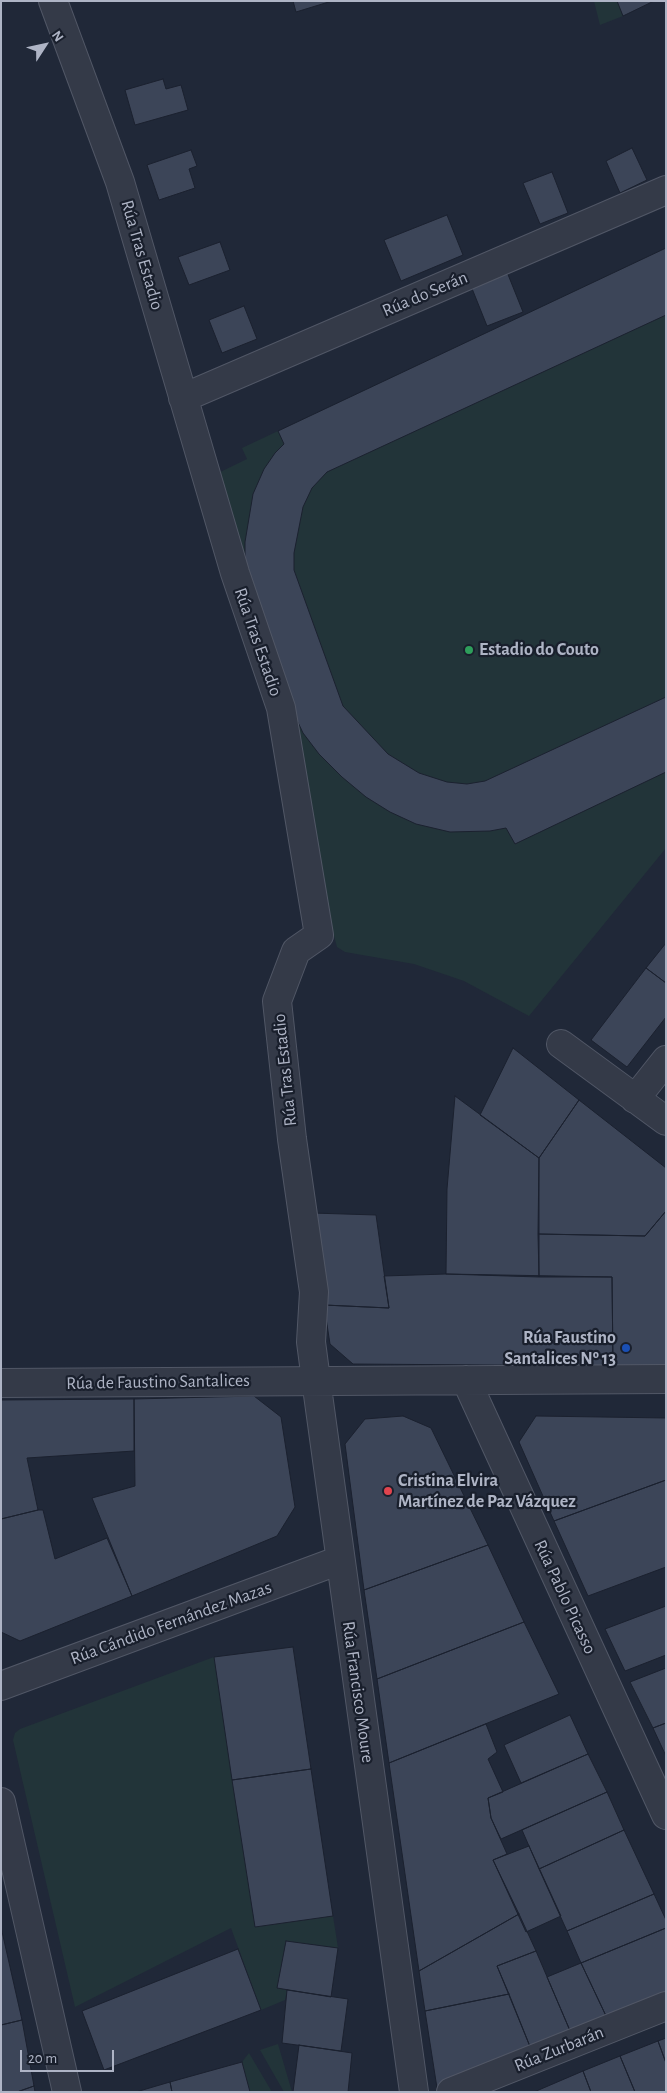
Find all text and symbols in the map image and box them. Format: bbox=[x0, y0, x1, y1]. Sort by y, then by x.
north arrow bbox=[20, 20, 70, 70]
text: N bbox=[49, 28, 66, 44]
street label: Rúa Tras Estadio bbox=[116, 198, 168, 312]
street label: Rúa do Serán bbox=[379, 266, 471, 322]
street label: Rúa Tras Estadio bbox=[229, 585, 287, 699]
place label: Estadio do Couto bbox=[479, 639, 599, 661]
marker: Estadio do Couto bbox=[463, 644, 475, 656]
street label: Rúa Tras Estadio bbox=[268, 1013, 302, 1127]
place label: Rúa Faustino Santalices Nº 13 bbox=[504, 1327, 616, 1370]
marker: Rúa Faustino Santalices Nº 13 bbox=[620, 1342, 632, 1354]
street label: Rúa de Faustino Santalices bbox=[66, 1370, 250, 1394]
place label: Cristina Elvira Martínez de Paz Vázquez bbox=[398, 1470, 576, 1512]
marker: Cristina Elvira Martínez de Paz Vázquez bbox=[382, 1485, 394, 1497]
street label: Rúa Pablo Picasso bbox=[529, 1536, 601, 1658]
street label: Rúa Cándido Fernández Mazas bbox=[68, 1577, 274, 1669]
street label: Rúa Francisco Moure bbox=[337, 1620, 379, 1764]
street label: Rúa Zurbarán bbox=[511, 2021, 607, 2077]
scale bar bbox=[22, 2040, 116, 2072]
text: 20 m bbox=[28, 2051, 57, 2066]

